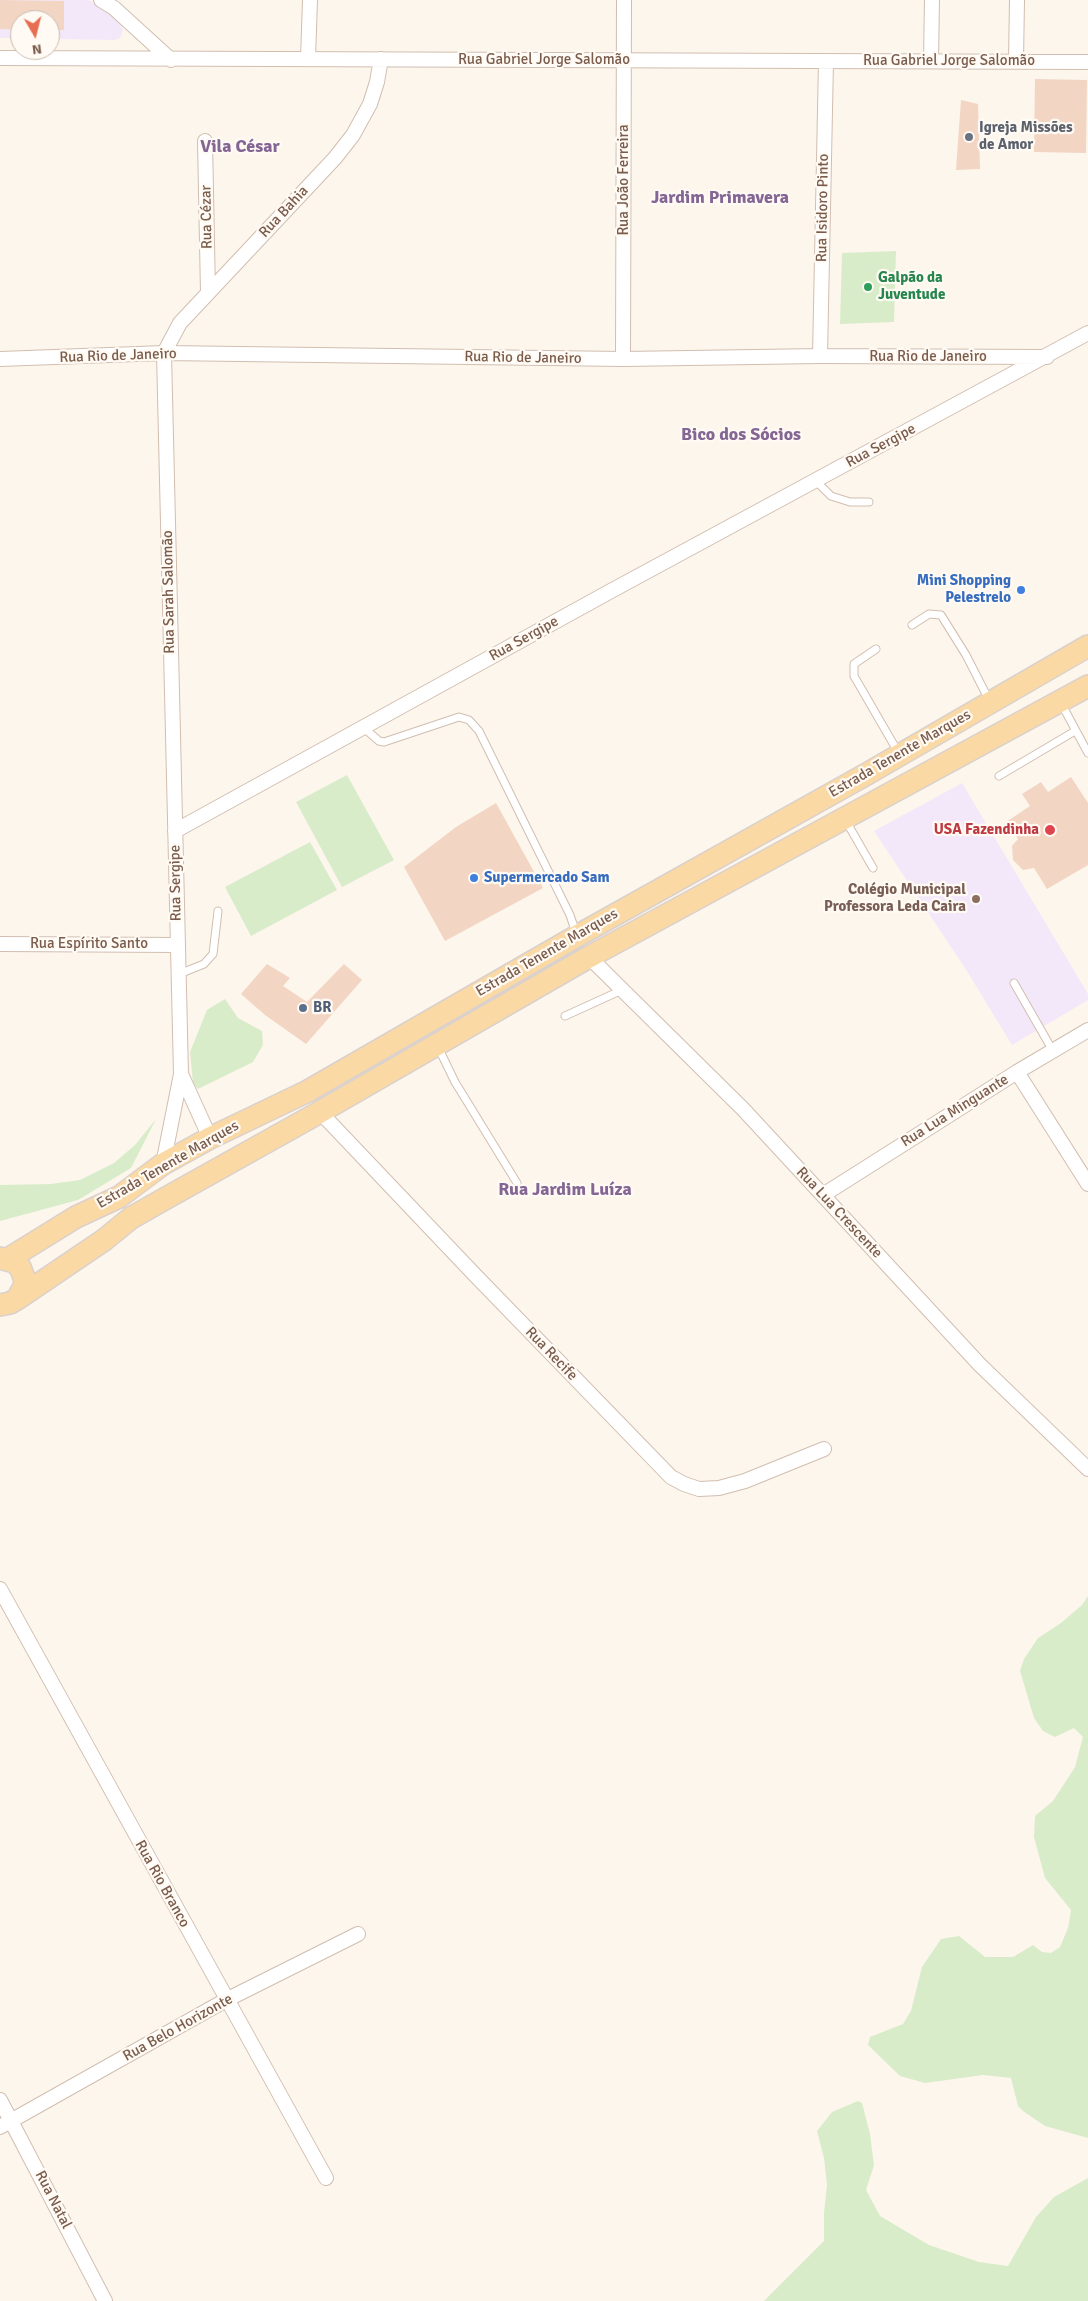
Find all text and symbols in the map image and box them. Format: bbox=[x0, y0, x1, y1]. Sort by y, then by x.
north arrow bbox=[10, 10, 60, 60]
text: N bbox=[31, 40, 43, 58]
street label: Rua Gabriel Jorge Salomão bbox=[458, 51, 630, 69]
street label: Rua Gabriel Jorge Salomão bbox=[863, 52, 1035, 70]
place label: Igreja Missões de Amor bbox=[979, 119, 1073, 154]
street label: Rua João Ferreira bbox=[615, 124, 633, 236]
marker: Igreja Missões de Amor bbox=[963, 131, 975, 143]
district label: Vila César bbox=[200, 136, 280, 158]
street label: Rua Isidoro Pinto bbox=[813, 154, 833, 262]
street label: Rua Bahia bbox=[255, 182, 313, 242]
street label: Rua Cézar bbox=[197, 185, 217, 249]
district label: Jardim Primavera bbox=[651, 187, 789, 209]
place label: Galpão da Juventude bbox=[878, 269, 945, 304]
marker: Galpão da Juventude bbox=[862, 281, 874, 293]
street label: Rua Rio de Janeiro bbox=[59, 345, 177, 367]
street label: Rua Rio de Janeiro bbox=[464, 348, 582, 368]
street label: Rua Rio de Janeiro bbox=[869, 348, 987, 366]
street label: Rua Sergipe bbox=[843, 420, 919, 472]
district label: Bico dos Sócios bbox=[681, 424, 801, 446]
street label: Rua Sarah Salomão bbox=[159, 530, 179, 654]
place label: Mini Shopping Pelestrelo bbox=[917, 572, 1011, 607]
marker: Mini Shopping Pelestrelo bbox=[1015, 584, 1027, 596]
street label: Rua Sergipe bbox=[486, 613, 562, 665]
street label: Estrada Tenente Marques bbox=[826, 706, 974, 802]
place label: USA Fazendinha bbox=[934, 821, 1039, 839]
marker: USA Fazendinha bbox=[1043, 823, 1057, 837]
street label: Rua Sergipe bbox=[166, 845, 186, 921]
place label: Supermercado Sam bbox=[484, 869, 610, 887]
marker: Supermercado Sam bbox=[468, 872, 480, 884]
place label: Colégio Municipal Professora Leda Caira bbox=[824, 881, 966, 916]
marker: Colégio Municipal Professora Leda Caira bbox=[970, 893, 982, 905]
street label: Estrada Tenente Marques bbox=[473, 905, 621, 1001]
street label: Rua Espírito Santo bbox=[30, 935, 148, 953]
place label: BR bbox=[313, 999, 331, 1017]
marker: BR bbox=[297, 1002, 309, 1014]
street label: Rua Lua Minguante bbox=[898, 1071, 1012, 1151]
street label: Estrada Tenente Marques bbox=[94, 1117, 242, 1213]
street label: Rua Lua Crescente bbox=[792, 1164, 886, 1262]
district label: Rua Jardim Luíza bbox=[498, 1179, 632, 1201]
street label: Rua Recife bbox=[521, 1323, 581, 1385]
street label: Rua Rio Branco bbox=[131, 1837, 193, 1931]
street label: Rua Belo Horizonte bbox=[120, 1990, 236, 2066]
street label: Rua Natal bbox=[31, 2168, 75, 2232]

